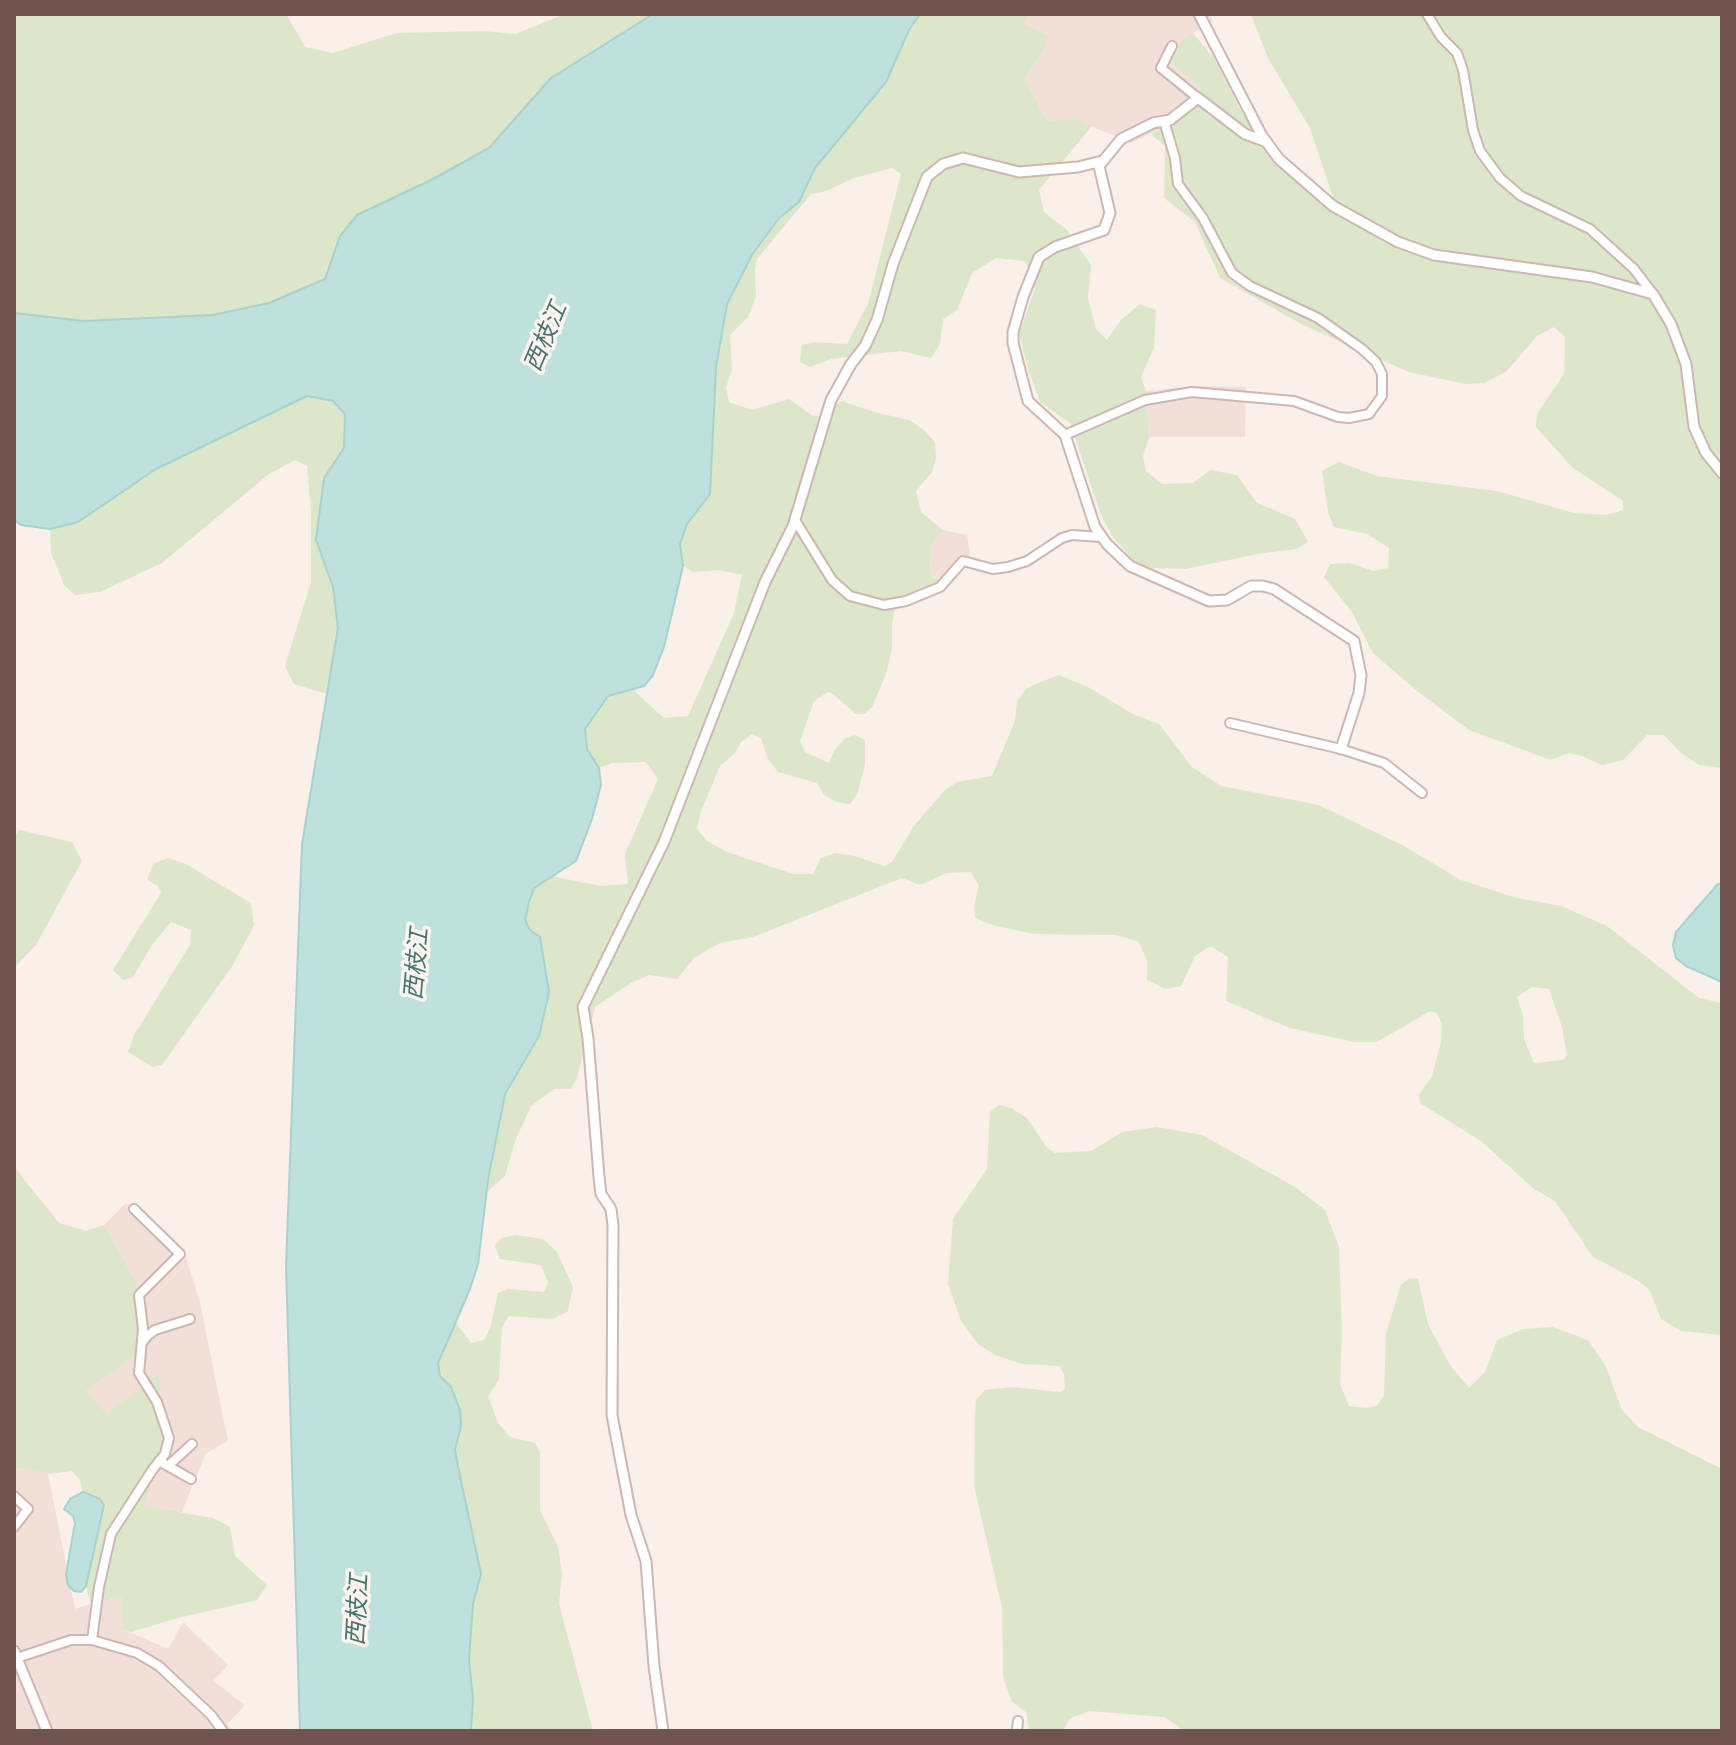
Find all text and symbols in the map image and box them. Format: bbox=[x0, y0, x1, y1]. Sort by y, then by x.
water label: 西枝江 bbox=[519, 298, 573, 376]
water label: 西枝江 bbox=[400, 927, 434, 1001]
water label: 西枝江 bbox=[342, 1573, 374, 1647]

